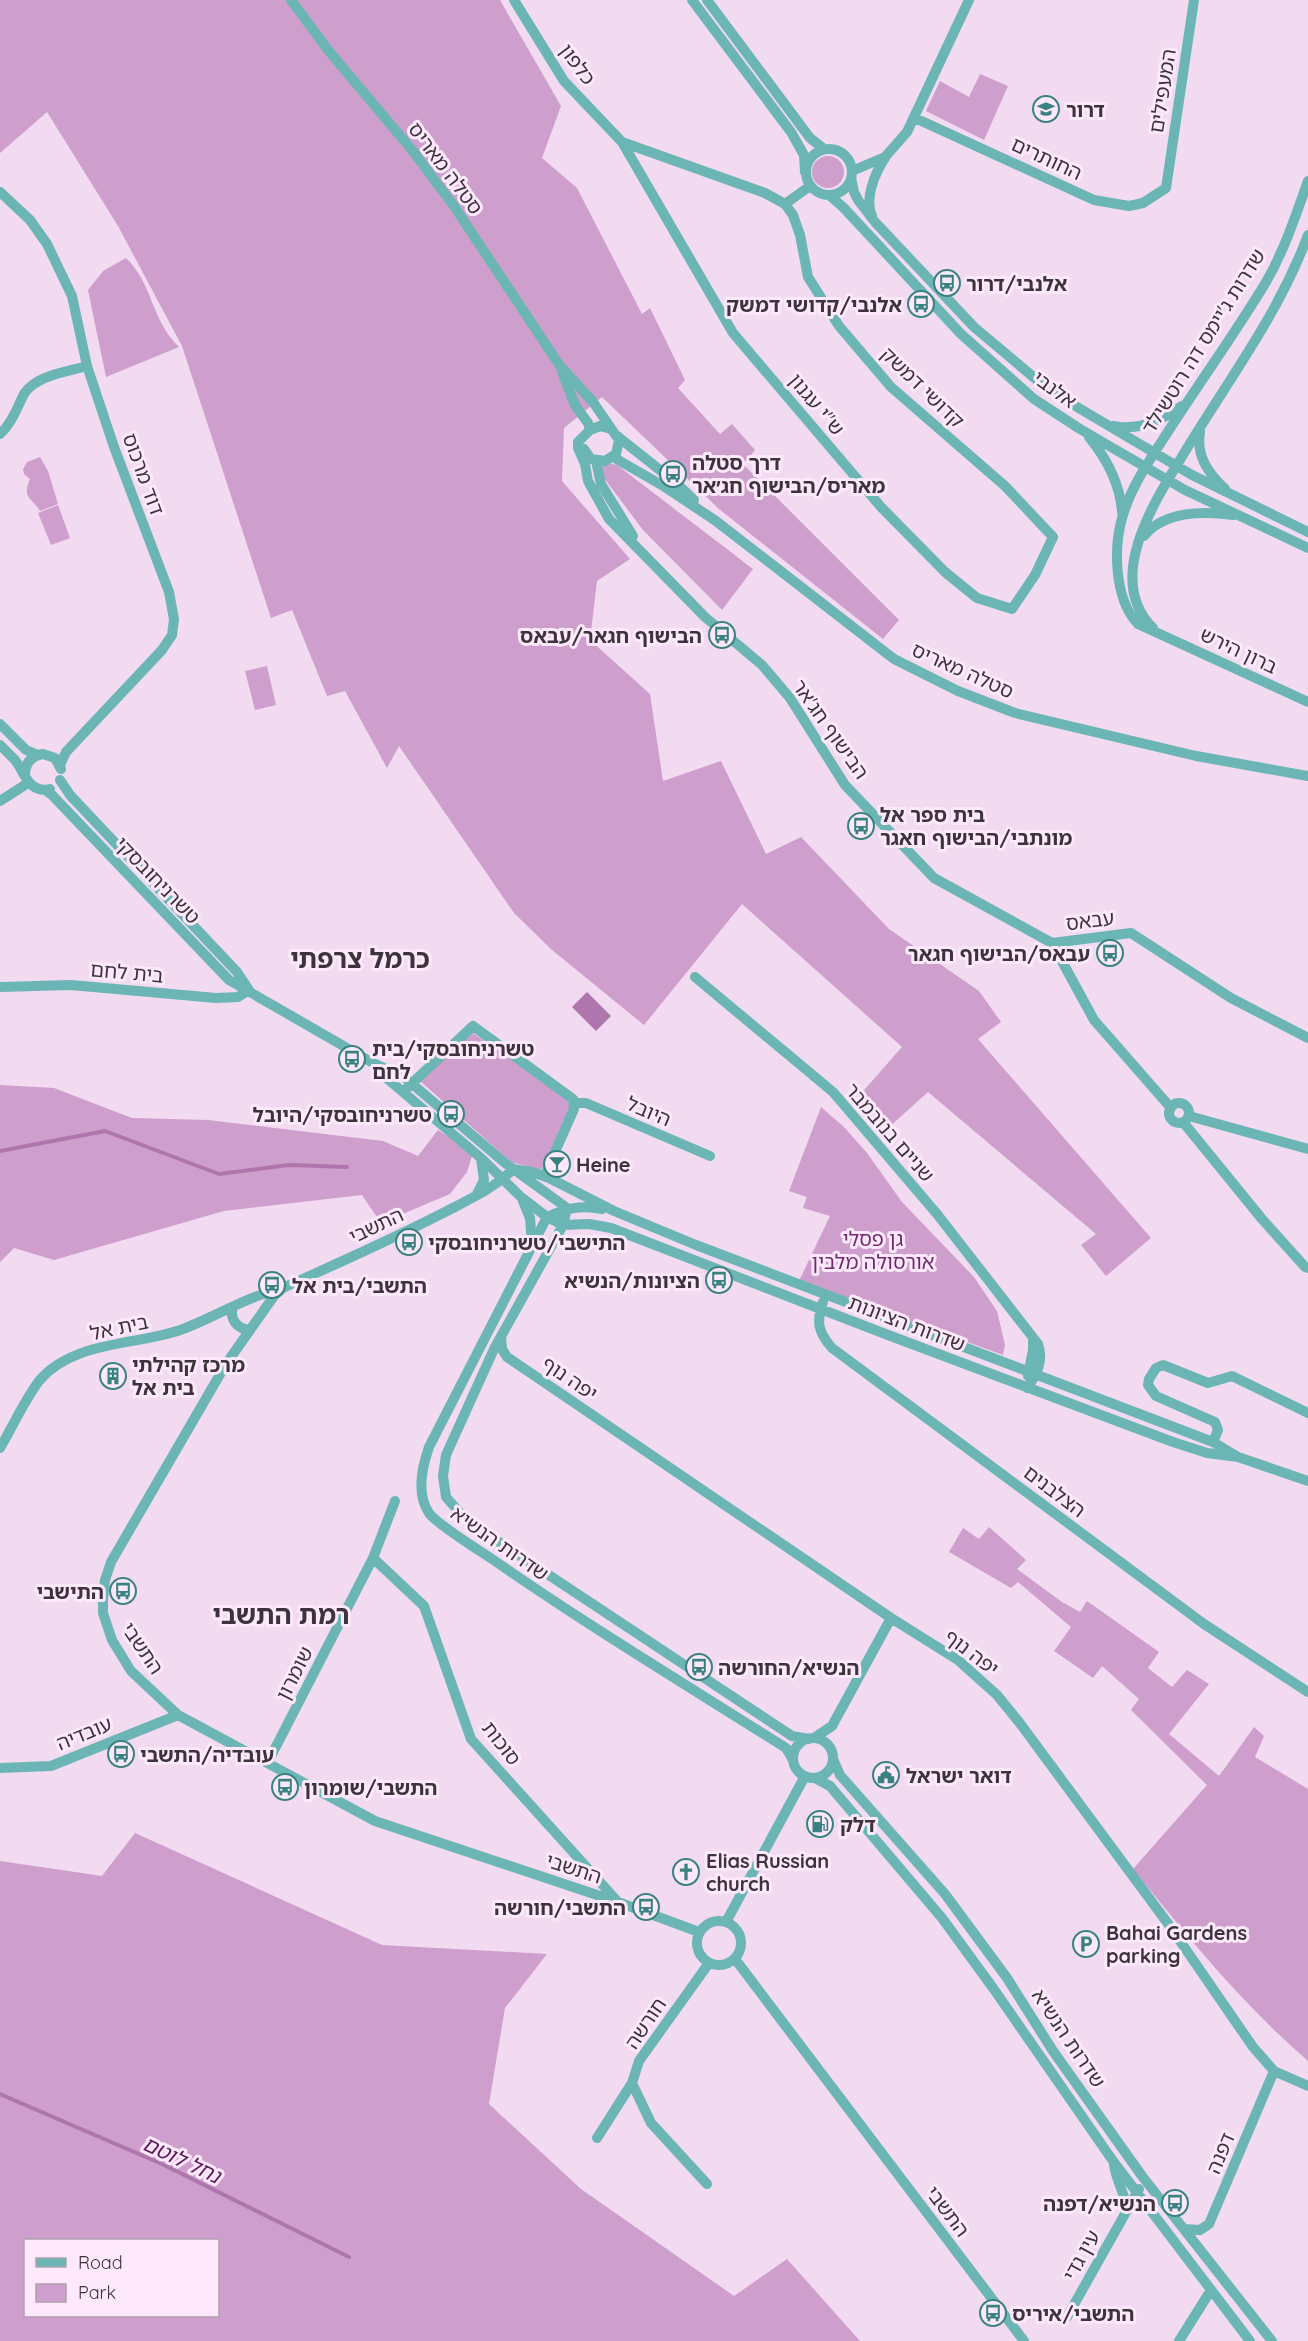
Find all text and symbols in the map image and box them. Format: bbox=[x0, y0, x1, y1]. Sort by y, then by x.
street label: כלפון bbox=[554, 38, 602, 90]
street label: המעפילים bbox=[1143, 47, 1181, 135]
school or university icon: דרור bbox=[1031, 94, 1061, 124]
place label: דרור bbox=[1066, 97, 1105, 122]
street label: סטלה מאריס bbox=[403, 117, 489, 219]
street label: החותרים bbox=[1008, 131, 1086, 185]
street label: שדרות ג'יימס דה רוטשילד bbox=[1136, 244, 1270, 438]
bus stop icon: אלנבי/דרור bbox=[932, 268, 962, 298]
place label: אלנבי/דרור bbox=[966, 271, 1067, 296]
bus stop icon: אלנבי/קדושי דמשק bbox=[906, 289, 936, 319]
place label: אלנבי/קדושי דמשק bbox=[726, 292, 902, 317]
street label: קדושי דמשק bbox=[876, 341, 970, 433]
street label: אלנבי bbox=[1028, 365, 1082, 413]
street label: ש"י עגנון bbox=[784, 368, 850, 440]
street label: דוד מרכוס bbox=[118, 430, 170, 519]
place label: דרך סטלה מאריס/הבישוף חג׳אר bbox=[692, 450, 885, 498]
bus stop icon: דרך סטלה מאריס/הבישוף חג׳אר bbox=[658, 459, 688, 489]
bus stop icon: הבישוף חגאר/עבאס bbox=[707, 620, 737, 650]
street label: ברון הירש bbox=[1196, 621, 1282, 679]
place label: הבישוף חגאר/עבאס bbox=[520, 623, 702, 648]
street label: סטלה מאריס bbox=[908, 636, 1018, 704]
street label: הבישוף חג'אר bbox=[787, 674, 875, 784]
place label: בית ספר אל מונתבי/הבישוף חאגר bbox=[880, 802, 1072, 850]
bus stop icon: בית ספר אל מונתבי/הבישוף חאגר bbox=[846, 811, 876, 841]
street label: טשרניחובסקי bbox=[110, 831, 206, 929]
street label: עבאס bbox=[1064, 905, 1116, 935]
bus stop icon: עבאס/הבישוף חגאר bbox=[1095, 938, 1125, 968]
place label: עבאס/הבישוף חגאר bbox=[908, 941, 1090, 966]
district label: כרמל צרפתי bbox=[290, 942, 430, 975]
street label: בית לחם bbox=[89, 956, 165, 988]
place label: טשרניחובסקי/בית לחם bbox=[372, 1036, 534, 1084]
bus stop icon: טשרניחובסקי/בית לחם bbox=[337, 1044, 367, 1074]
street label: שניים בנובמבר bbox=[840, 1077, 940, 1187]
street label: היובל bbox=[623, 1090, 675, 1132]
bus stop icon: טשרניחובסקי/היובל bbox=[436, 1099, 466, 1129]
place label: טשרניחובסקי/היובל bbox=[253, 1102, 432, 1127]
bar icon: Heine bbox=[542, 1149, 572, 1179]
place label: Heine bbox=[576, 1152, 631, 1177]
street label: התשבי bbox=[345, 1202, 407, 1248]
park label: גן פסלי אורסולה מלבין bbox=[812, 1226, 934, 1274]
bus stop icon: התישבי/טשרניחובסקי bbox=[394, 1227, 424, 1257]
place label: התישבי/טשרניחובסקי bbox=[428, 1230, 626, 1255]
bus stop icon: הציונות/הנשיא bbox=[704, 1265, 734, 1295]
place label: הציונות/הנשיא bbox=[564, 1268, 700, 1293]
bus stop icon: התשבי/בית אל bbox=[257, 1270, 287, 1300]
place label: התשבי/בית אל bbox=[292, 1273, 427, 1298]
street label: שדרות הציונות bbox=[845, 1289, 969, 1357]
street label: בית אל bbox=[88, 1309, 150, 1345]
street label: יפה נוף bbox=[538, 1350, 602, 1406]
place label: מרכז קהילתי בית אל bbox=[132, 1352, 245, 1400]
building icon: מרכז קהילתי בית אל bbox=[98, 1361, 128, 1391]
street label: הצלבנים bbox=[1019, 1460, 1091, 1522]
street label: שדרות הנשיא bbox=[446, 1500, 554, 1586]
bus stop icon: התישבי bbox=[108, 1576, 138, 1606]
place label: התישבי bbox=[36, 1579, 104, 1604]
district label: רמת התשבי bbox=[212, 1598, 350, 1631]
street label: התשבי bbox=[117, 1617, 169, 1679]
street label: יפה נוף bbox=[940, 1624, 1004, 1680]
street label: שומרון bbox=[270, 1642, 318, 1704]
bus stop icon: הנשיא/החורשה bbox=[684, 1652, 714, 1682]
place label: הנשיא/החורשה bbox=[718, 1655, 859, 1680]
street label: עובדיה bbox=[53, 1711, 115, 1755]
street label: סוכות bbox=[477, 1716, 527, 1770]
bus stop icon: עובדיה/התשבי bbox=[106, 1739, 136, 1769]
place label: עובדיה/התשבי bbox=[140, 1742, 274, 1767]
public building icon: דואר ישראל bbox=[871, 1760, 901, 1790]
place label: דואר ישראל bbox=[906, 1763, 1012, 1788]
bus stop icon: התשבי/שומרון bbox=[270, 1772, 300, 1802]
place label: התשבי/שומרון bbox=[304, 1775, 438, 1800]
fuel station icon: דלק bbox=[805, 1809, 835, 1839]
place label: דלק bbox=[840, 1812, 876, 1837]
street label: התשבי bbox=[543, 1847, 605, 1889]
place label: Elias Russian church bbox=[706, 1848, 829, 1896]
church icon: Elias Russian church bbox=[671, 1857, 701, 1887]
bus stop icon: התשבי/חורשה bbox=[631, 1892, 661, 1922]
place label: התשבי/חורשה bbox=[494, 1895, 626, 1920]
place label: Bahai Gardens parking bbox=[1106, 1920, 1247, 1968]
parking icon: Bahai Gardens parking bbox=[1071, 1929, 1101, 1959]
street label: שדרות הנשיא bbox=[1027, 1984, 1111, 2092]
street label: חורשה bbox=[619, 1993, 671, 2053]
street label: דפנה bbox=[1200, 2129, 1240, 2177]
water label: נחל לוטם bbox=[139, 2130, 227, 2189]
street label: התשבי bbox=[921, 2181, 975, 2241]
bus stop icon: הנשיא/דפנה bbox=[1160, 2188, 1190, 2218]
place label: הנשיא/דפנה bbox=[1043, 2191, 1156, 2216]
street label: עין גדי bbox=[1057, 2225, 1105, 2285]
legend bbox=[24, 2239, 219, 2317]
text: Road bbox=[78, 2251, 123, 2274]
text: Park bbox=[78, 2281, 116, 2304]
bus stop icon: התשבי/איריס bbox=[978, 2298, 1008, 2328]
place label: התשבי/איריס bbox=[1012, 2301, 1134, 2326]

